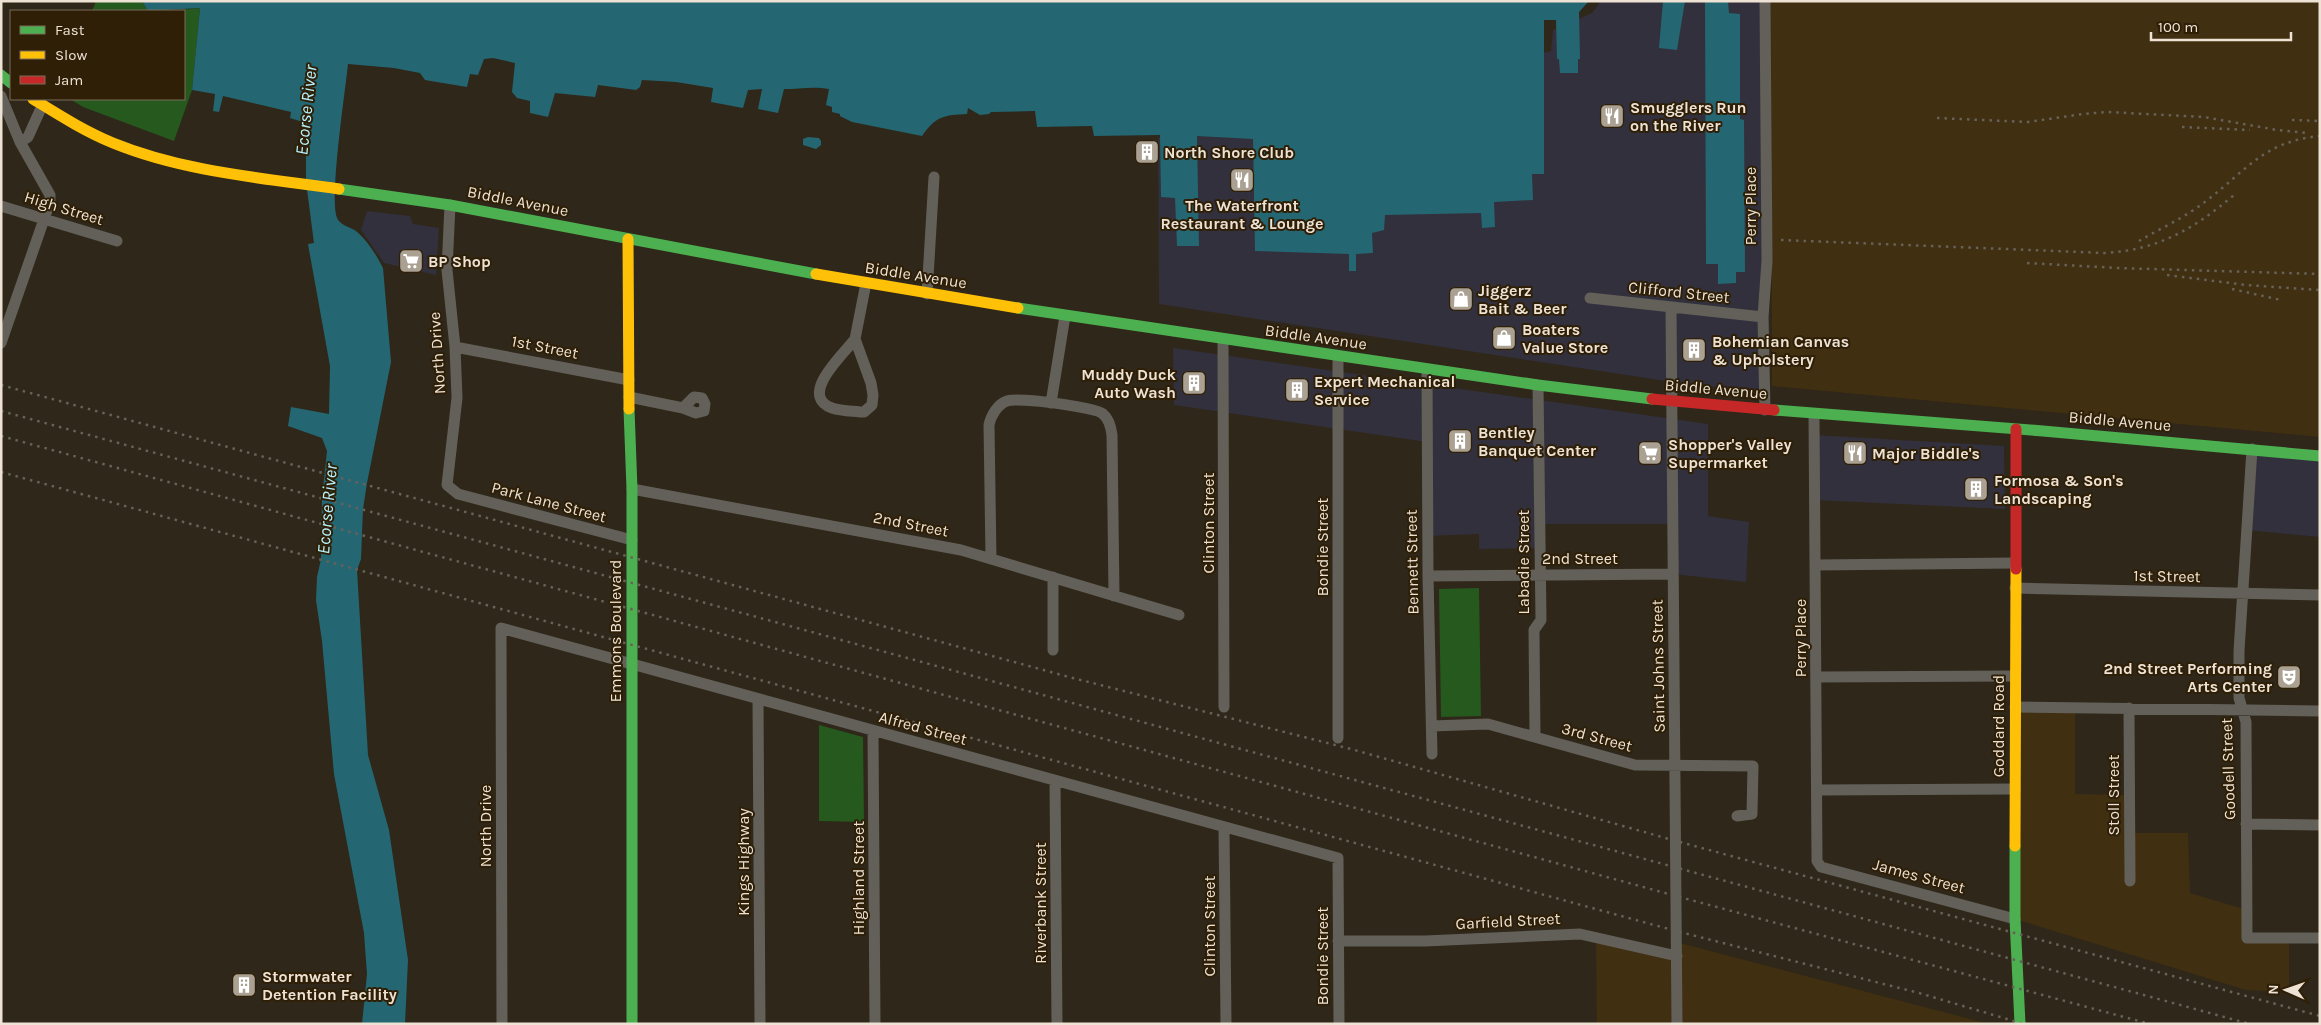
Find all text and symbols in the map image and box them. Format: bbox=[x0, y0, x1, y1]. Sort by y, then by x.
legend bbox=[10, 10, 185, 100]
scale bar bbox=[2151, 10, 2291, 42]
text: 100 m bbox=[2158, 18, 2198, 36]
text: Fast bbox=[55, 21, 85, 39]
text: Slow bbox=[55, 46, 87, 64]
water label: Ecorse River bbox=[290, 63, 322, 156]
text: Jam bbox=[55, 71, 83, 89]
place label: Smugglers Run on the River bbox=[1630, 98, 1746, 135]
restaurant icon: Smugglers Run on the River bbox=[1599, 103, 1625, 129]
building icon: North Shore Club bbox=[1134, 139, 1160, 165]
place label: North Shore Club bbox=[1164, 143, 1294, 162]
restaurant icon: The Waterfront Restaurant & Lounge bbox=[1229, 167, 1255, 193]
street label: Perry Place bbox=[1741, 167, 1760, 245]
street label: Biddle Avenue bbox=[466, 182, 570, 220]
street label: High Street bbox=[22, 187, 106, 229]
place label: The Waterfront Restaurant & Lounge bbox=[1160, 196, 1324, 233]
supermarket icon: BP Shop bbox=[398, 248, 424, 274]
place label: BP Shop bbox=[428, 252, 491, 271]
street label: Biddle Avenue bbox=[864, 258, 968, 292]
street label: Clifford Street bbox=[1627, 277, 1731, 307]
place label: Jiggerz Bait & Beer bbox=[1478, 281, 1567, 318]
shop icon: Jiggerz Bait & Beer bbox=[1448, 286, 1474, 312]
street label: North Drive bbox=[425, 311, 449, 395]
street label: Biddle Avenue bbox=[1264, 320, 1368, 354]
place label: Boaters Value Store bbox=[1522, 320, 1608, 357]
shop icon: Boaters Value Store bbox=[1491, 325, 1517, 351]
street label: 1st Street bbox=[510, 331, 580, 363]
place label: Bohemian Canvas & Upholstery bbox=[1712, 332, 1849, 369]
building icon: Bohemian Canvas & Upholstery bbox=[1681, 337, 1707, 363]
place label: Muddy Duck Auto Wash bbox=[1081, 365, 1177, 402]
building icon: Muddy Duck Auto Wash bbox=[1181, 370, 1207, 396]
place label: Expert Mechanical Service bbox=[1314, 372, 1455, 409]
street label: Biddle Avenue bbox=[1664, 375, 1768, 403]
building icon: Expert Mechanical Service bbox=[1284, 377, 1310, 403]
street label: Biddle Avenue bbox=[2068, 407, 2172, 435]
place label: Bentley Banquet Center bbox=[1478, 423, 1597, 460]
building icon: Bentley Banquet Center bbox=[1447, 428, 1473, 454]
place label: Shopper's Valley Supermarket bbox=[1668, 435, 1792, 472]
supermarket icon: Shopper's Valley Supermarket bbox=[1637, 440, 1663, 466]
restaurant icon: Major Biddle's bbox=[1842, 440, 1868, 466]
place label: Major Biddle's bbox=[1872, 444, 1980, 463]
water label: Ecorse River bbox=[312, 462, 342, 555]
place label: Formosa & Son's Landscaping bbox=[1994, 471, 2124, 508]
street label: Clinton Street bbox=[1199, 473, 1218, 573]
building icon: Formosa & Son's Landscaping bbox=[1963, 476, 1989, 502]
street label: Park Lane Street bbox=[489, 478, 609, 526]
street label: Bondie Street bbox=[1313, 498, 1332, 596]
street label: 2nd Street bbox=[872, 507, 950, 541]
street label: Bennett Street bbox=[1402, 509, 1422, 615]
street label: Labadie Street bbox=[1514, 510, 1533, 614]
street label: 2nd Street bbox=[1542, 549, 1618, 568]
street label: Emmons Boulevard bbox=[606, 560, 625, 702]
street label: 1st Street bbox=[2133, 566, 2201, 586]
street label: Saint Johns Street bbox=[1647, 599, 1669, 733]
street label: Perry Place bbox=[1791, 599, 1810, 677]
place label: 2nd Street Performing Arts Center bbox=[2103, 659, 2273, 696]
theatre icon: 2nd Street Performing Arts Center bbox=[2276, 664, 2302, 690]
street label: Goddard Road bbox=[1989, 675, 2008, 777]
street label: Alfred Street bbox=[877, 707, 969, 749]
street label: 3rd Street bbox=[1560, 718, 1634, 756]
street label: Goodell Street bbox=[2217, 718, 2239, 820]
street label: Stoll Street bbox=[2104, 754, 2123, 836]
street label: North Drive bbox=[476, 785, 495, 867]
street label: Kings Highway bbox=[734, 808, 753, 916]
street label: Highland Street bbox=[849, 821, 868, 935]
street label: Riverbank Street bbox=[1031, 842, 1050, 964]
street label: James Street bbox=[1871, 855, 1967, 897]
street label: Clinton Street bbox=[1200, 876, 1219, 976]
street label: Bondie Street bbox=[1313, 907, 1332, 1005]
street label: Garfield Street bbox=[1455, 909, 1561, 933]
north arrow bbox=[2261, 965, 2311, 1015]
place label: Stormwater Detention Facility bbox=[262, 967, 397, 1004]
building icon: Stormwater Detention Facility bbox=[231, 972, 257, 998]
text: N bbox=[2265, 984, 2282, 995]

